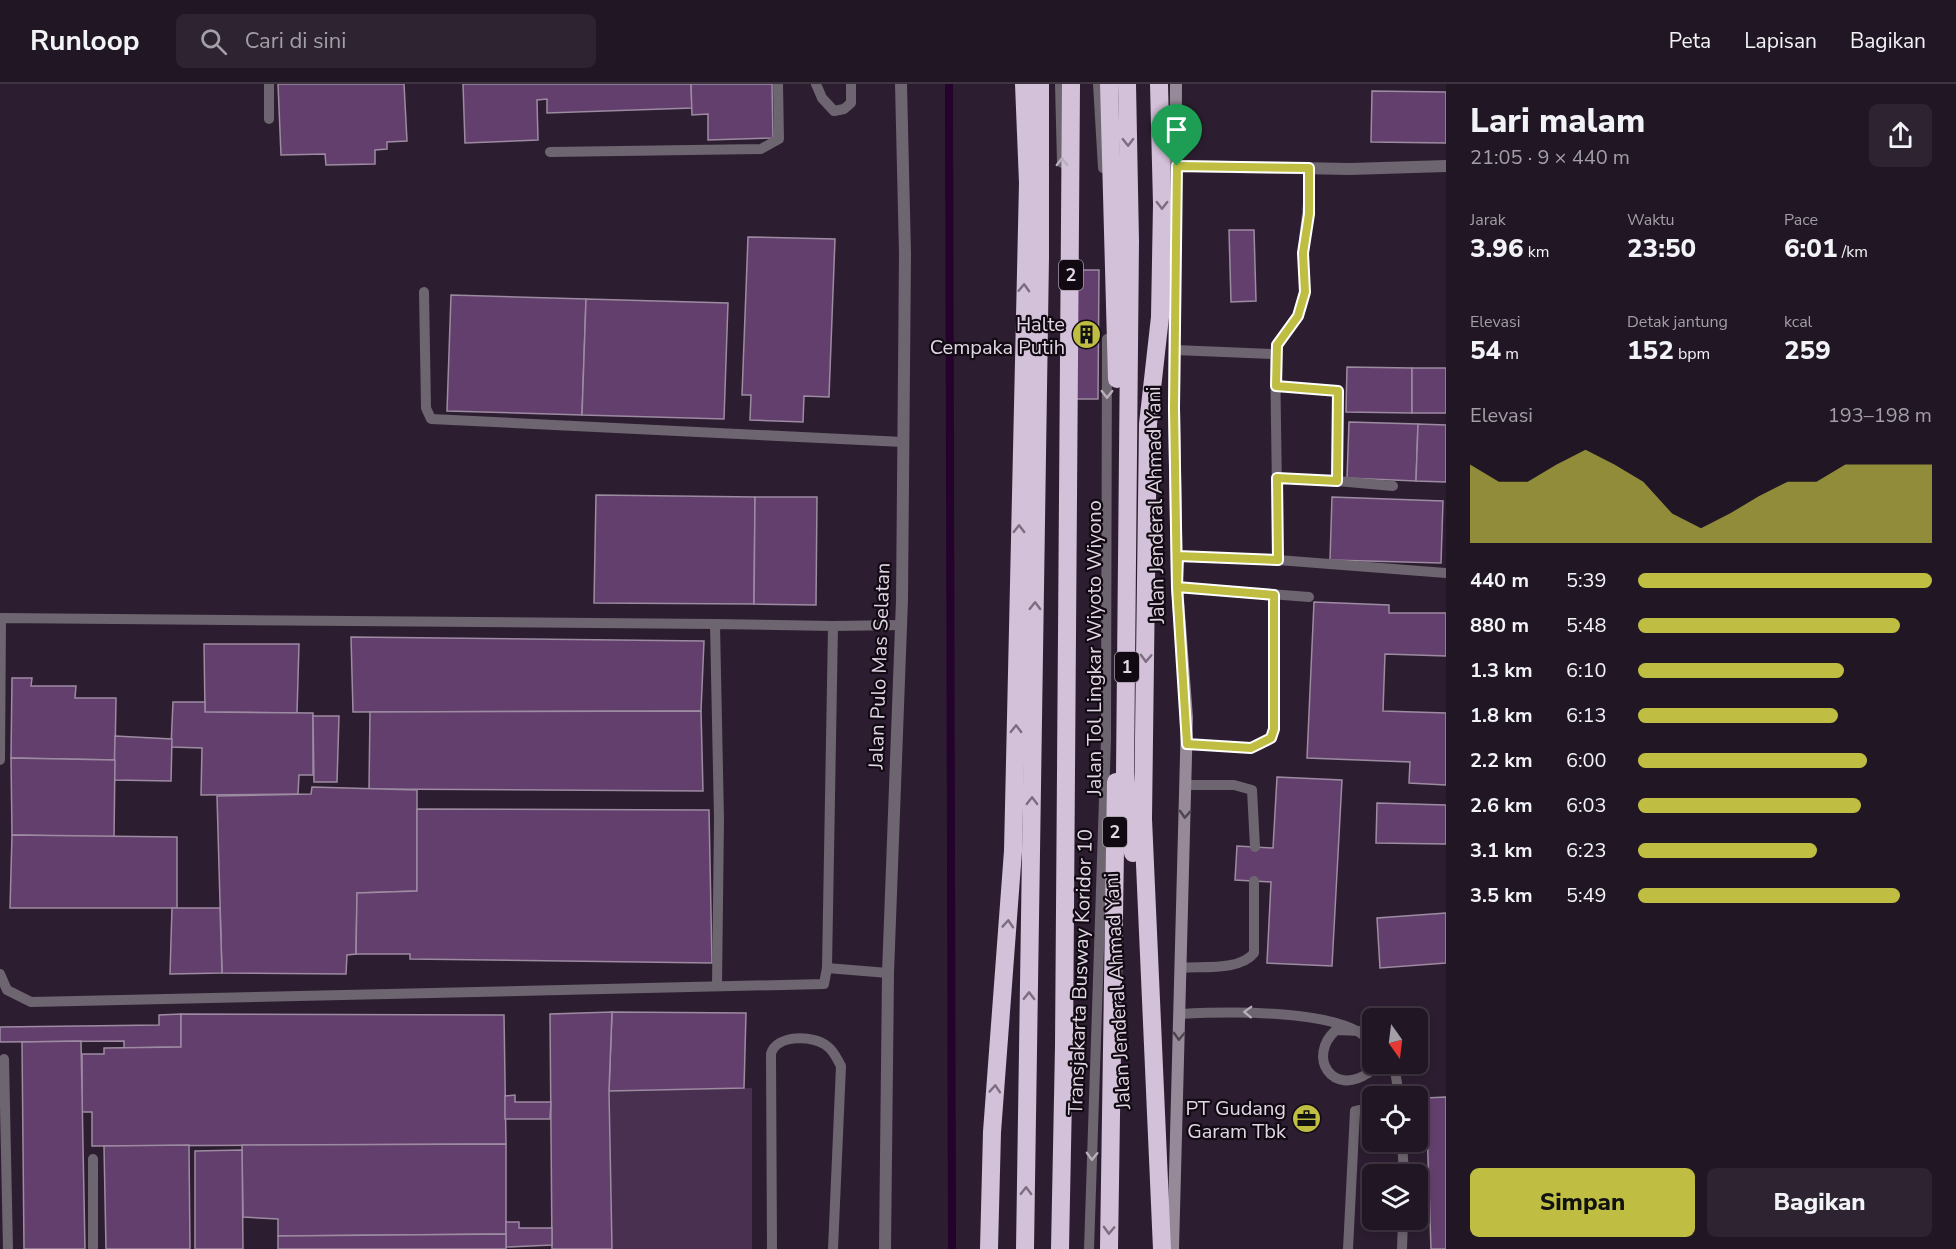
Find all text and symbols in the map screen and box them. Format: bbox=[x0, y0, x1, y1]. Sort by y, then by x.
search box bbox=[176, 14, 596, 68]
text: Runloop bbox=[30, 22, 140, 60]
icon: search bbox=[197, 25, 230, 58]
text: Cari di sini bbox=[245, 26, 346, 56]
text: Peta bbox=[1669, 27, 1711, 55]
text: Lapisan bbox=[1744, 27, 1817, 55]
text: Bagikan bbox=[1850, 27, 1926, 55]
text: Lari malam bbox=[1470, 99, 1645, 144]
pin bbox=[1151, 104, 1202, 166]
button: share bbox=[1869, 104, 1932, 167]
icon: arrive bbox=[1160, 113, 1193, 146]
one-way arrow bbox=[1122, 138, 1134, 147]
text: 21:05 · 9 × 440 m bbox=[1470, 144, 1630, 171]
one-way arrow bbox=[1056, 157, 1068, 166]
one-way arrow bbox=[1156, 201, 1168, 210]
text: Jarak bbox=[1470, 209, 1506, 231]
text: Waktu bbox=[1627, 209, 1675, 231]
text: Pace bbox=[1784, 209, 1818, 231]
text: 3.96 bbox=[1470, 231, 1524, 266]
text: 23:50 bbox=[1627, 231, 1696, 266]
text: 6:01 bbox=[1784, 231, 1838, 266]
text: km bbox=[1524, 241, 1549, 263]
text: /km bbox=[1838, 241, 1868, 263]
road number: 2 bbox=[1059, 260, 1083, 290]
one-way arrow bbox=[1018, 284, 1031, 293]
place label: Halte Cempaka Putih bbox=[930, 311, 1065, 361]
text: Elevasi bbox=[1470, 311, 1520, 333]
text: Detak jantung bbox=[1627, 311, 1728, 333]
text: kcal bbox=[1784, 311, 1812, 333]
building icon: Halte Cempaka Putih bbox=[1070, 319, 1102, 351]
text: 54 bbox=[1470, 333, 1501, 368]
text: 152 bbox=[1627, 333, 1674, 368]
text: 259 bbox=[1784, 333, 1831, 368]
text: m bbox=[1501, 343, 1519, 365]
text: bpm bbox=[1674, 343, 1710, 365]
street label: Jalan Jenderal Ahmad Yani bbox=[1140, 386, 1171, 625]
one-way arrow bbox=[1101, 390, 1113, 399]
text: Elevasi bbox=[1470, 402, 1533, 429]
text: 193–198 m bbox=[1828, 402, 1932, 429]
street label: Jalan Tol Lingkar Wiyoto Wiyono bbox=[1081, 500, 1108, 797]
one-way arrow bbox=[1013, 525, 1026, 534]
street label: Jalan Pulo Mas Selatan bbox=[862, 562, 897, 771]
text: 440 m bbox=[1470, 567, 1529, 594]
text: 5:39 bbox=[1566, 567, 1607, 594]
one-way arrow bbox=[1029, 601, 1041, 610]
text: 880 m bbox=[1470, 612, 1529, 639]
text: 5:48 bbox=[1566, 612, 1607, 639]
road number: 1 bbox=[1115, 652, 1139, 682]
one-way arrow bbox=[1139, 654, 1152, 663]
text: 1.3 km bbox=[1470, 657, 1533, 684]
text: 6:10 bbox=[1566, 657, 1607, 684]
text: 1.8 km bbox=[1470, 702, 1533, 729]
text: 6:13 bbox=[1566, 702, 1607, 729]
one-way arrow bbox=[1010, 725, 1022, 734]
text: 2.2 km bbox=[1470, 747, 1533, 774]
text: 6:00 bbox=[1566, 747, 1607, 774]
text: 2.6 km bbox=[1470, 792, 1533, 819]
text: 6:03 bbox=[1566, 792, 1607, 819]
one-way arrow bbox=[1026, 796, 1038, 805]
one-way arrow bbox=[1179, 809, 1192, 818]
road number: 2 bbox=[1103, 817, 1127, 847]
street label: Transjakarta Busway Koridor 10 bbox=[1062, 828, 1099, 1116]
text: 3.1 km bbox=[1470, 837, 1533, 864]
text: 6:23 bbox=[1566, 837, 1607, 864]
street label: Jalan Jenderal Ahmad Yani bbox=[1098, 872, 1137, 1111]
text: 3.5 km bbox=[1470, 882, 1533, 909]
text: 5:49 bbox=[1566, 882, 1607, 909]
one-way arrow bbox=[1001, 920, 1014, 929]
one-way arrow bbox=[1023, 991, 1035, 1000]
one-way arrow bbox=[1243, 1006, 1252, 1019]
north arrow bbox=[1362, 1008, 1428, 1074]
map controls bbox=[1362, 1008, 1428, 1230]
one-way arrow bbox=[1173, 1031, 1186, 1040]
one-way arrow bbox=[988, 1084, 1001, 1093]
button: locate bbox=[1362, 1086, 1428, 1152]
place label: PT Gudang Garam Tbk bbox=[1185, 1095, 1287, 1145]
office icon: PT Gudang Garam Tbk bbox=[1291, 1103, 1323, 1135]
one-way arrow bbox=[1086, 1151, 1098, 1160]
button: layers bbox=[1362, 1164, 1428, 1230]
button: Simpan bbox=[1470, 1168, 1695, 1237]
button: Bagikan bbox=[1707, 1168, 1932, 1237]
one-way arrow bbox=[1020, 1186, 1032, 1195]
one-way arrow bbox=[1103, 1225, 1116, 1234]

